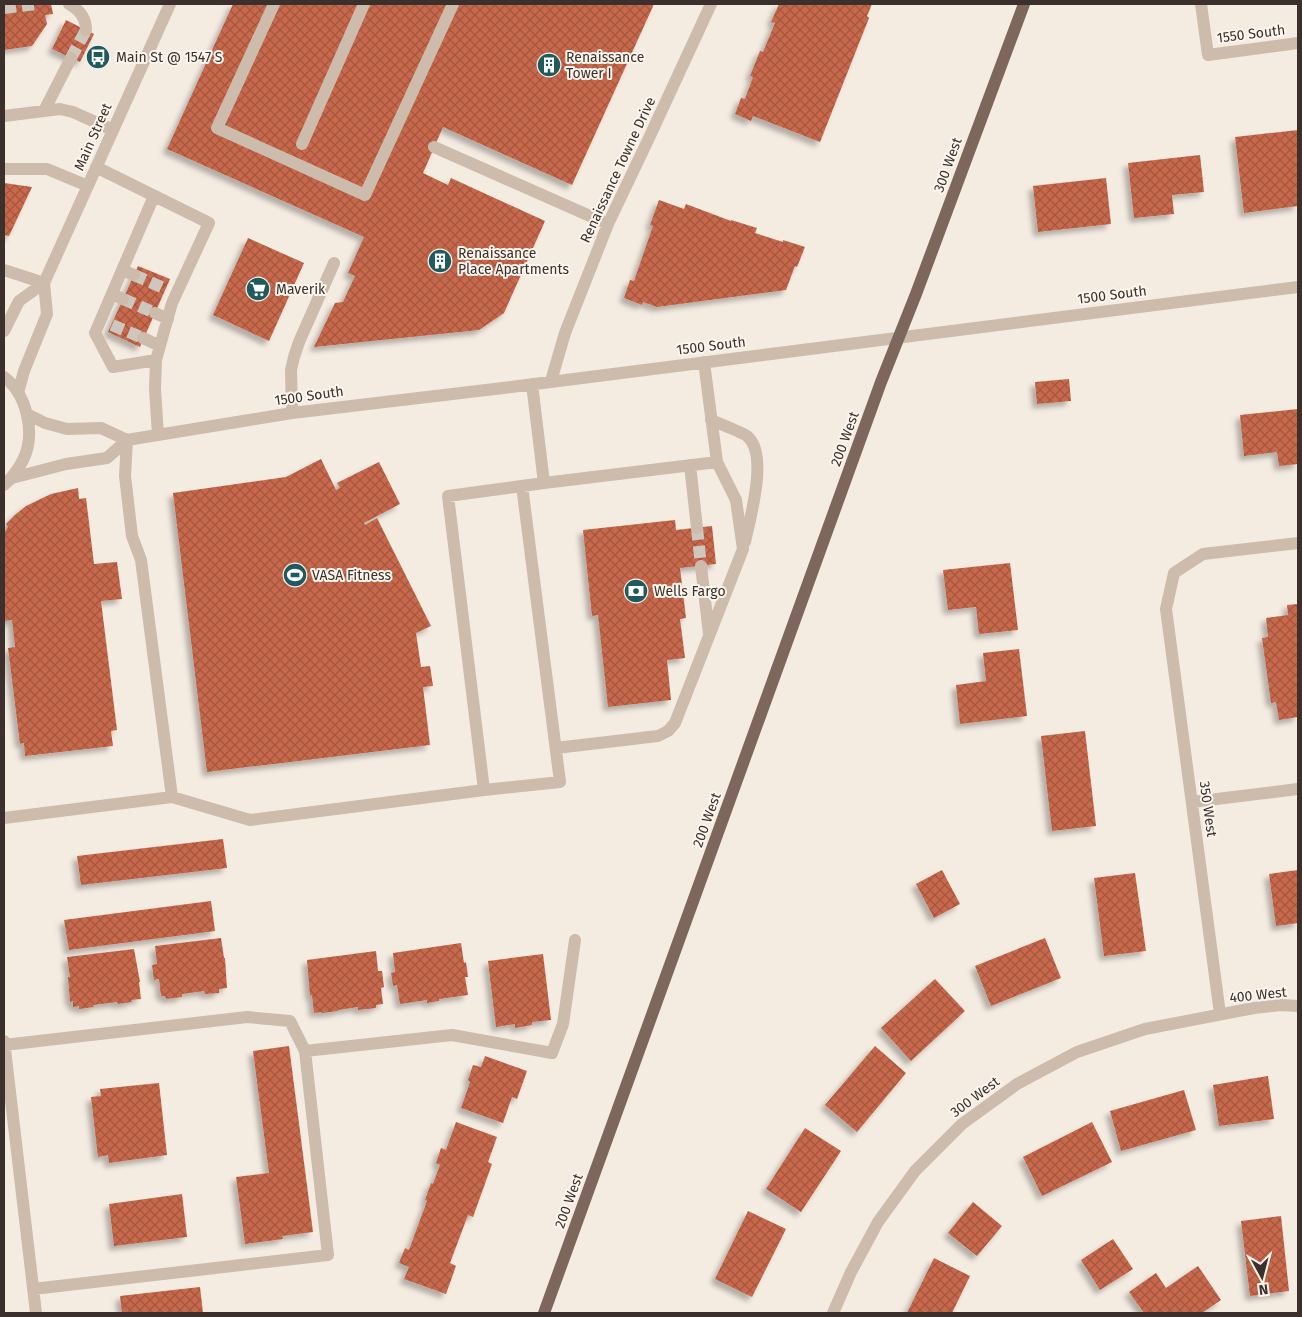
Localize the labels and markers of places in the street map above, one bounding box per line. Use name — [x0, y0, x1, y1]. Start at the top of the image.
bus stop icon: Main St @ 1547 S — [85, 44, 111, 70]
place label: Main St @ 1547 S — [116, 49, 223, 66]
place label: Renaissance Tower I — [566, 49, 644, 82]
building icon: Renaissance Tower I — [536, 52, 562, 78]
place label: Renaissance Place Apartments — [458, 245, 570, 278]
building icon: Renaissance Place Apartments — [427, 248, 453, 274]
supermarket icon: Maverik — [245, 276, 271, 302]
place label: Maverik — [276, 281, 326, 298]
sports icon: VASA Fitness — [282, 562, 308, 588]
place label: VASA Fitness — [312, 567, 392, 584]
bank icon: Wells Fargo — [623, 578, 649, 604]
place label: Wells Fargo — [654, 583, 726, 600]

